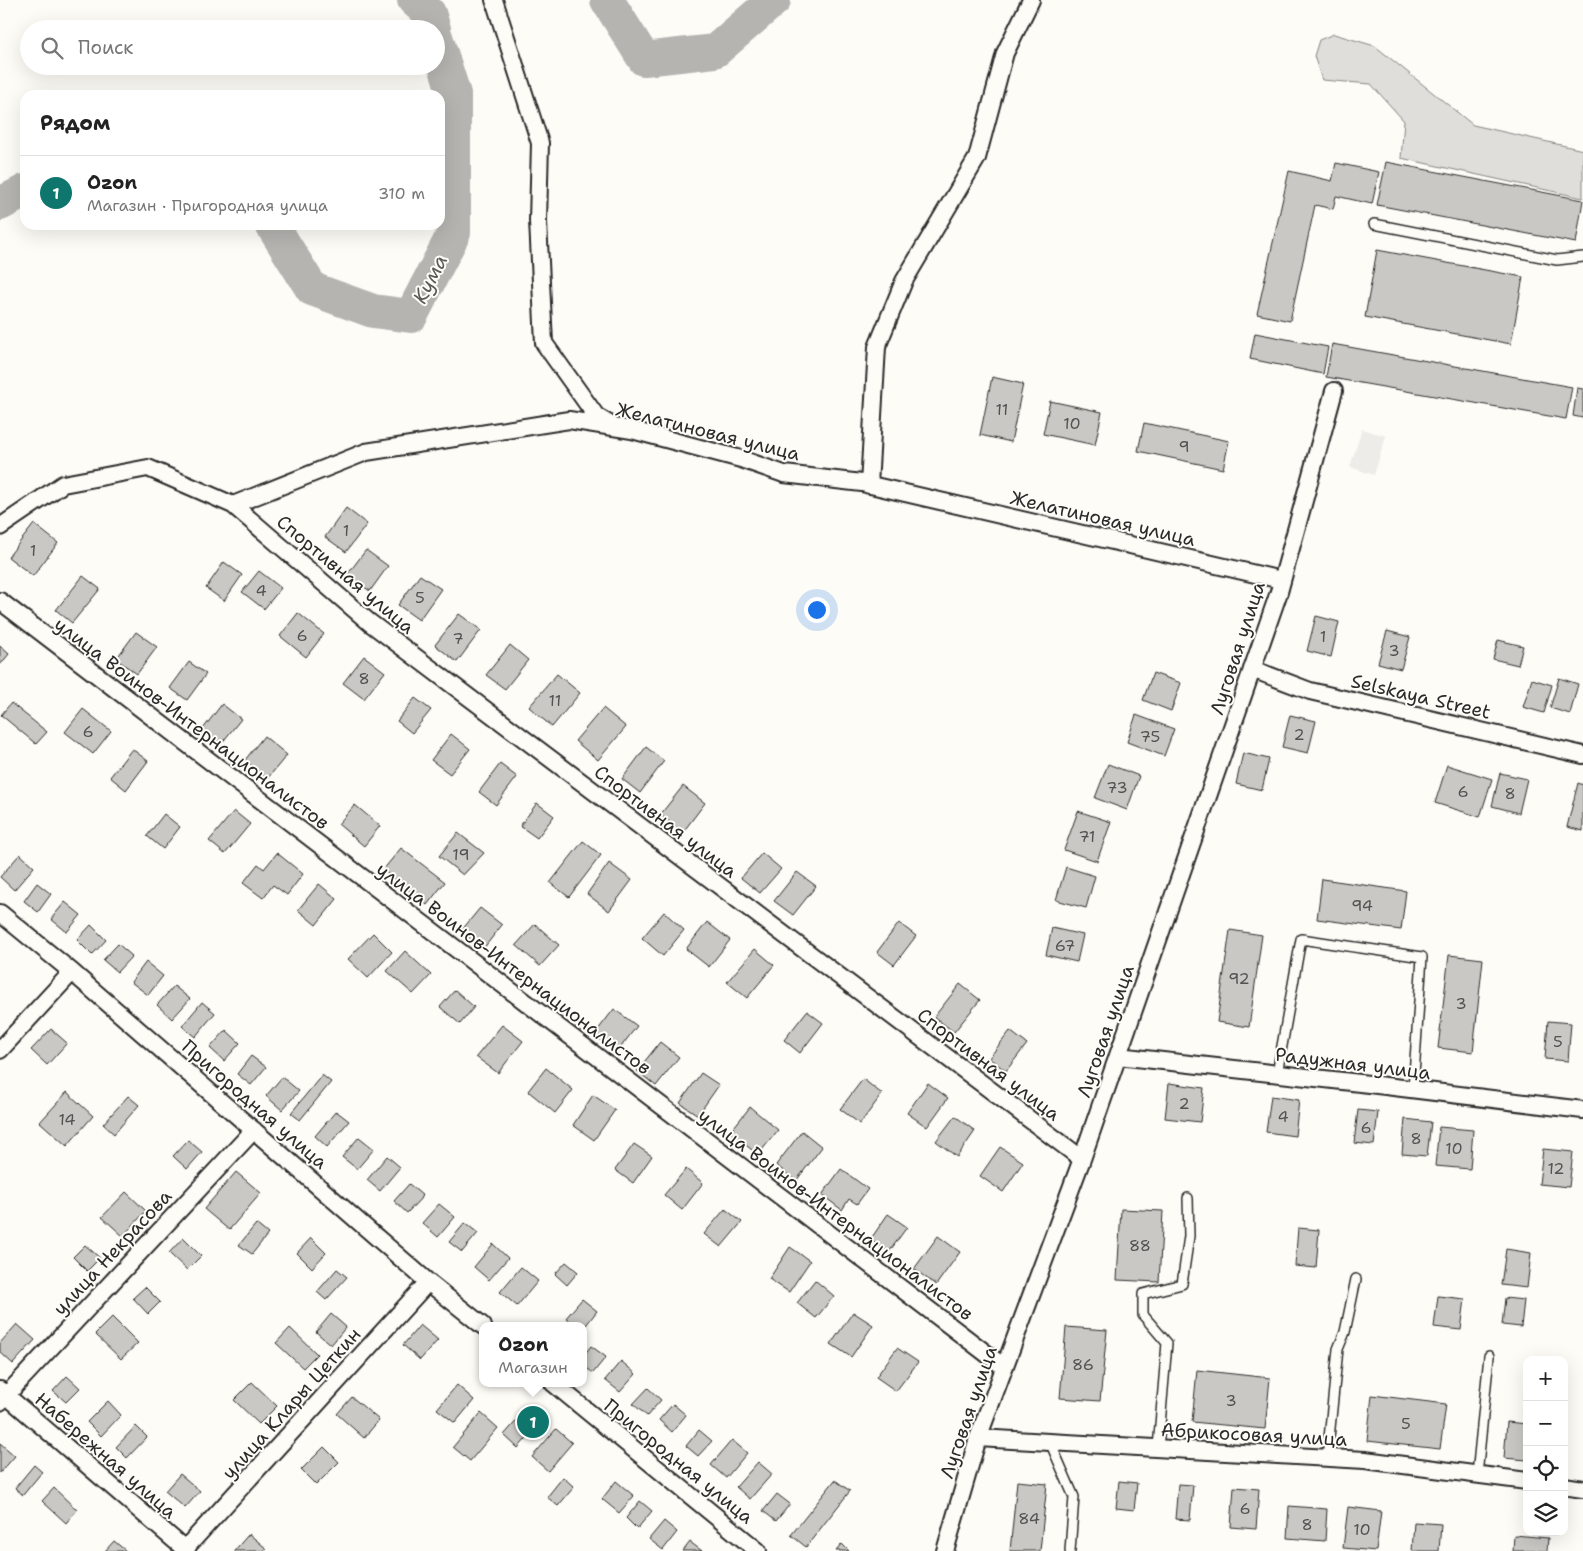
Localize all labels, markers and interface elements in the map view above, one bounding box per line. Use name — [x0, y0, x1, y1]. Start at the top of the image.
search box — [20, 20, 445, 75]
icon: search — [38, 34, 66, 62]
text: Поиск — [78, 35, 133, 60]
text: Рядом — [40, 109, 110, 137]
text: Ozon — [87, 170, 137, 195]
text: 1 — [52, 183, 60, 204]
text: 310 m — [378, 183, 425, 204]
text: Магазин · Пригородная улица — [87, 195, 328, 216]
water label: Кума — [407, 250, 453, 308]
street label: Желатиновая улица — [613, 396, 803, 467]
house number: 11 — [996, 399, 1008, 420]
house number: 10 — [1063, 413, 1081, 434]
house number: 9 — [1178, 436, 1190, 457]
street label: Желатиновая улица — [1008, 485, 1198, 552]
street label: Спортивная улица — [271, 509, 420, 640]
house number: 1 — [343, 520, 349, 541]
house number: 1 — [30, 540, 36, 561]
street label: Луговая улица — [1204, 578, 1271, 718]
house number: 4 — [255, 580, 267, 601]
house number: 5 — [415, 587, 425, 608]
your location — [804, 597, 830, 623]
street label: улица Воинов-Интернационалистов — [49, 612, 334, 835]
house number: 6 — [296, 625, 308, 646]
house number: 1 — [1320, 626, 1326, 647]
house number: 7 — [452, 628, 464, 649]
house number: 3 — [1388, 640, 1400, 661]
house number: 8 — [358, 668, 370, 689]
street label: Selskaya Street — [1349, 668, 1493, 725]
house number: 11 — [549, 690, 561, 711]
house number: 6 — [82, 721, 94, 742]
house number: 2 — [1293, 724, 1305, 745]
house number: 75 — [1140, 726, 1160, 747]
street label: Спортивная улица — [589, 759, 742, 883]
house number: 73 — [1106, 777, 1128, 798]
house number: 6 — [1457, 781, 1469, 802]
house number: 8 — [1504, 783, 1516, 804]
house number: 71 — [1078, 826, 1096, 847]
house number: 19 — [452, 844, 470, 865]
street label: улица Воинов-Интернационалистов — [371, 857, 656, 1080]
house number: 94 — [1351, 895, 1373, 916]
house number: 67 — [1055, 935, 1075, 956]
street label: Луговая улица — [1071, 961, 1140, 1101]
house number: 92 — [1228, 968, 1250, 989]
house number: 3 — [1455, 993, 1467, 1014]
street label: Спортивная улица — [912, 1002, 1065, 1126]
house number: 5 — [1553, 1031, 1563, 1052]
street label: Пригородная улица — [177, 1034, 333, 1175]
street label: Радужная улица — [1274, 1042, 1432, 1085]
house number: 2 — [1178, 1093, 1190, 1114]
street label: улица Воинов-Интернационалистов — [693, 1103, 978, 1326]
house number: 4 — [1277, 1106, 1289, 1127]
house number: 14 — [58, 1109, 76, 1130]
house number: 6 — [1360, 1117, 1372, 1138]
house number: 8 — [1410, 1128, 1422, 1149]
house number: 10 — [1445, 1138, 1463, 1159]
house number: 12 — [1547, 1158, 1565, 1179]
street label: улица Некрасова — [48, 1184, 177, 1321]
house number: 88 — [1129, 1235, 1151, 1256]
street label: улица Клары Цеткин — [216, 1322, 366, 1485]
popup — [479, 1322, 587, 1387]
text: Ozon — [498, 1332, 548, 1357]
street label: Луговая улица — [934, 1342, 1003, 1482]
house number: 86 — [1072, 1354, 1094, 1375]
map controls — [1523, 1356, 1568, 1536]
button: + — [1523, 1356, 1568, 1401]
text: Магазин — [498, 1357, 568, 1378]
street label: Набережная улица — [29, 1387, 182, 1524]
house number: 3 — [1225, 1390, 1237, 1411]
street label: Пригородная улица — [599, 1393, 759, 1530]
button: − — [1523, 1401, 1568, 1446]
pin: 1 — [517, 1403, 549, 1441]
house number: 5 — [1401, 1413, 1411, 1434]
street label: Абрикосовая улица — [1160, 1417, 1348, 1452]
button: locate — [1523, 1446, 1568, 1491]
button: layers — [1523, 1491, 1568, 1536]
house number: 6 — [1239, 1498, 1251, 1519]
house number: 84 — [1018, 1508, 1040, 1529]
house number: 8 — [1301, 1514, 1313, 1535]
house number: 10 — [1353, 1519, 1371, 1540]

